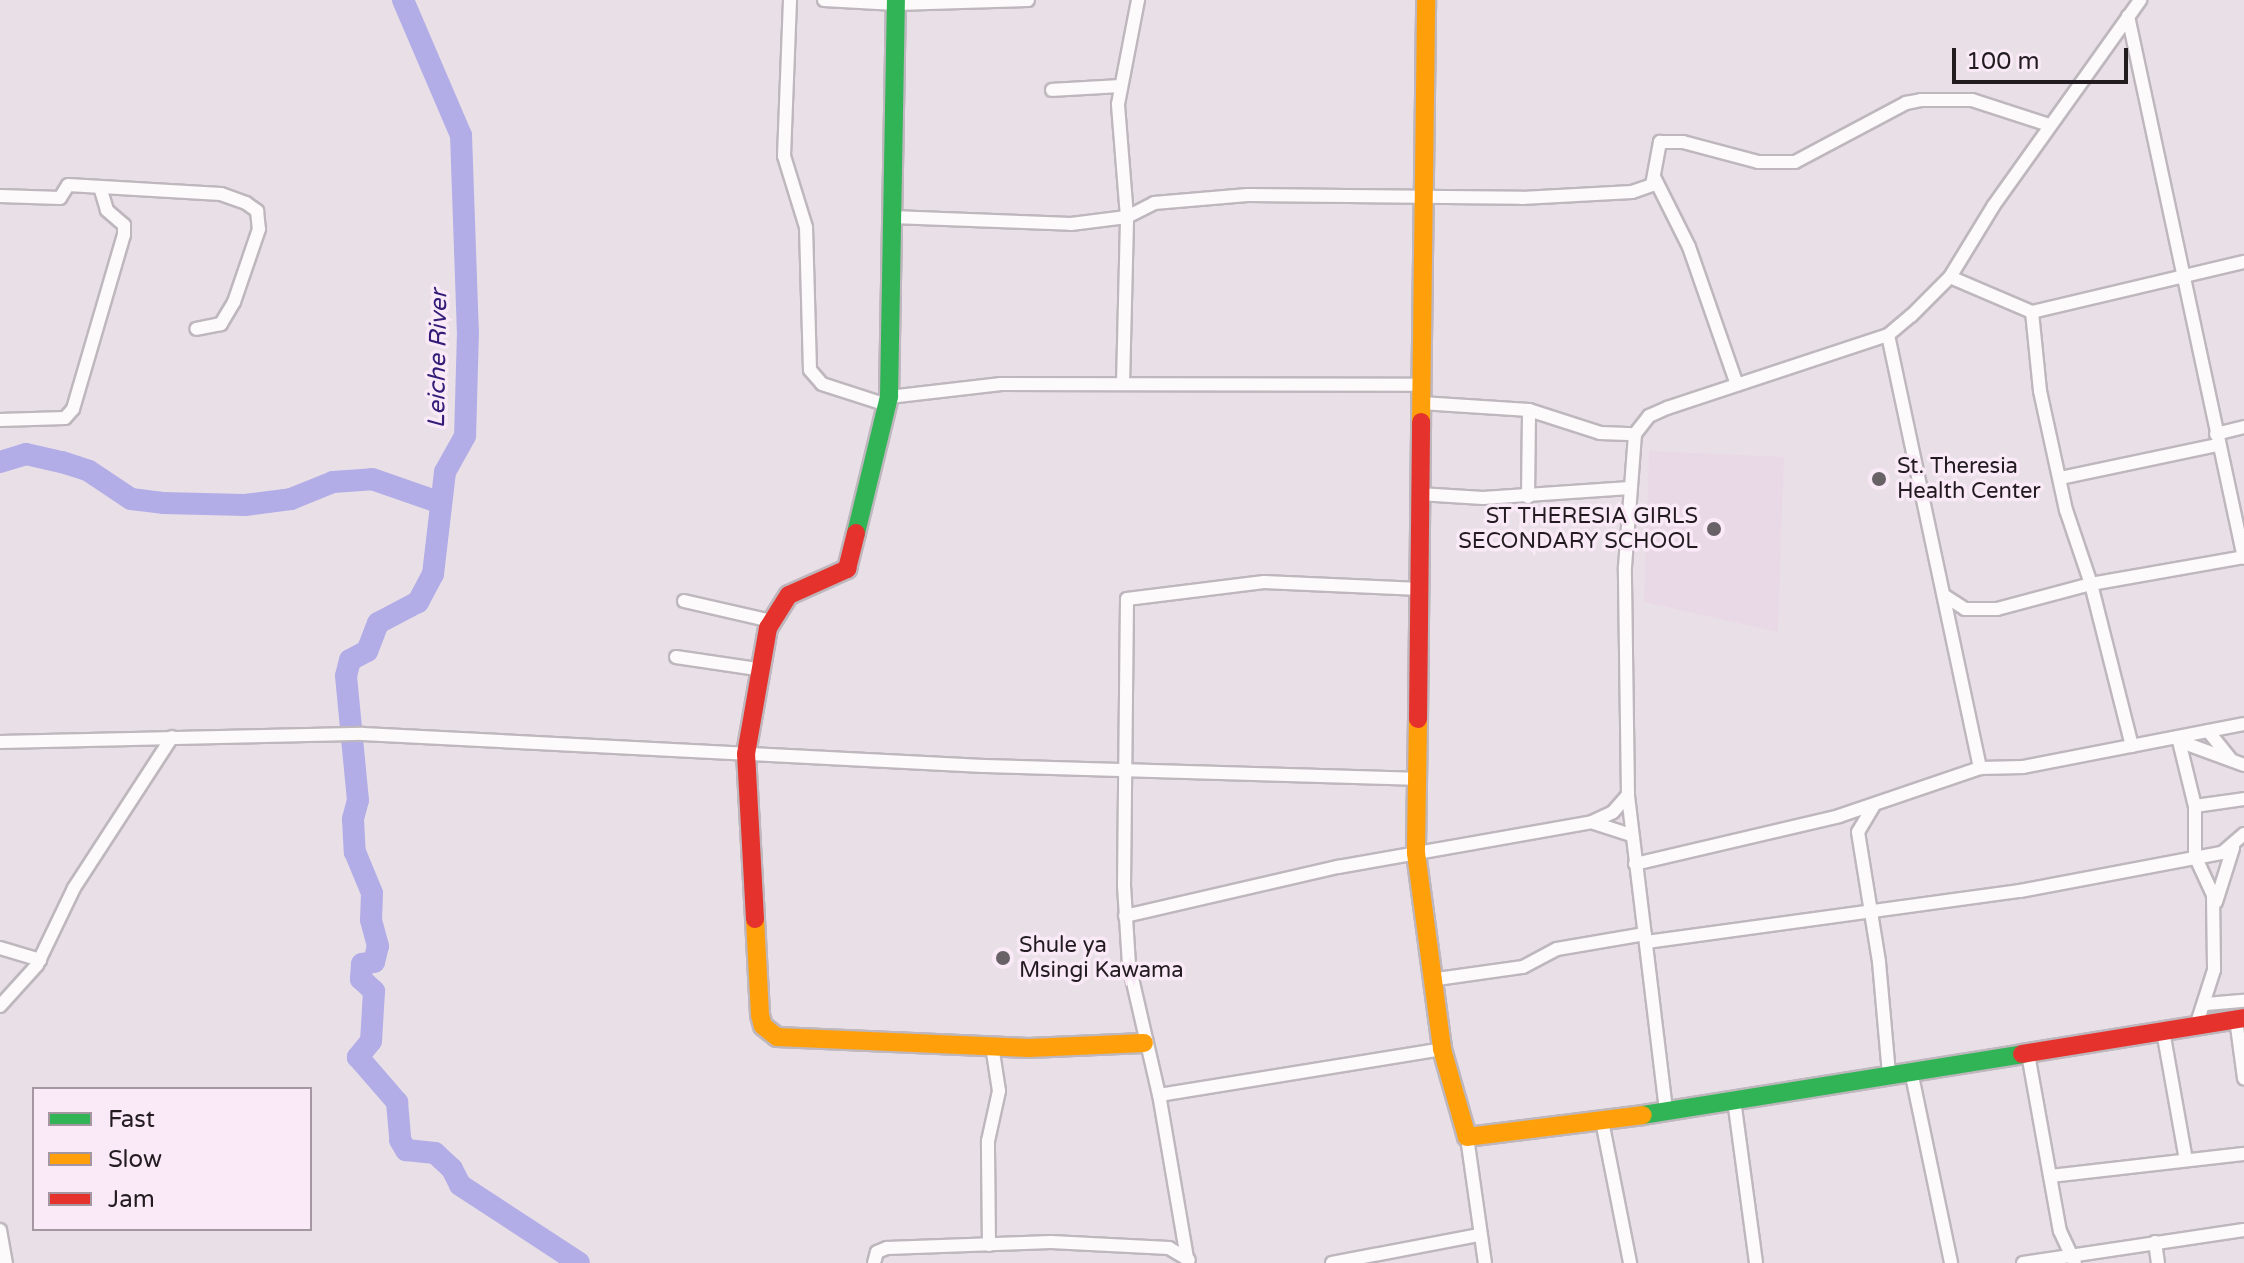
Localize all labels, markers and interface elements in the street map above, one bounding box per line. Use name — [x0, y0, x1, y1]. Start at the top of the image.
scale bar — [1956, 32, 2132, 82]
text: 100 m — [1966, 47, 2040, 76]
water label: Leiche River — [422, 289, 454, 429]
place label: St. Theresia Health Center — [1897, 453, 2041, 504]
marker: St. Theresia Health Center — [1868, 468, 1890, 490]
place label: ST THERESIA GIRLS SECONDARY SCHOOL — [1458, 503, 1698, 554]
marker: ST THERESIA GIRLS SECONDARY SCHOOL — [1705, 520, 1723, 538]
place label: Shule ya Msingi Kawama — [1019, 932, 1184, 984]
marker: Shule ya Msingi Kawama — [994, 949, 1012, 967]
legend — [32, 1087, 312, 1231]
text: Fast — [108, 1105, 155, 1134]
text: Slow — [108, 1145, 162, 1174]
text: Jam — [108, 1185, 155, 1214]

